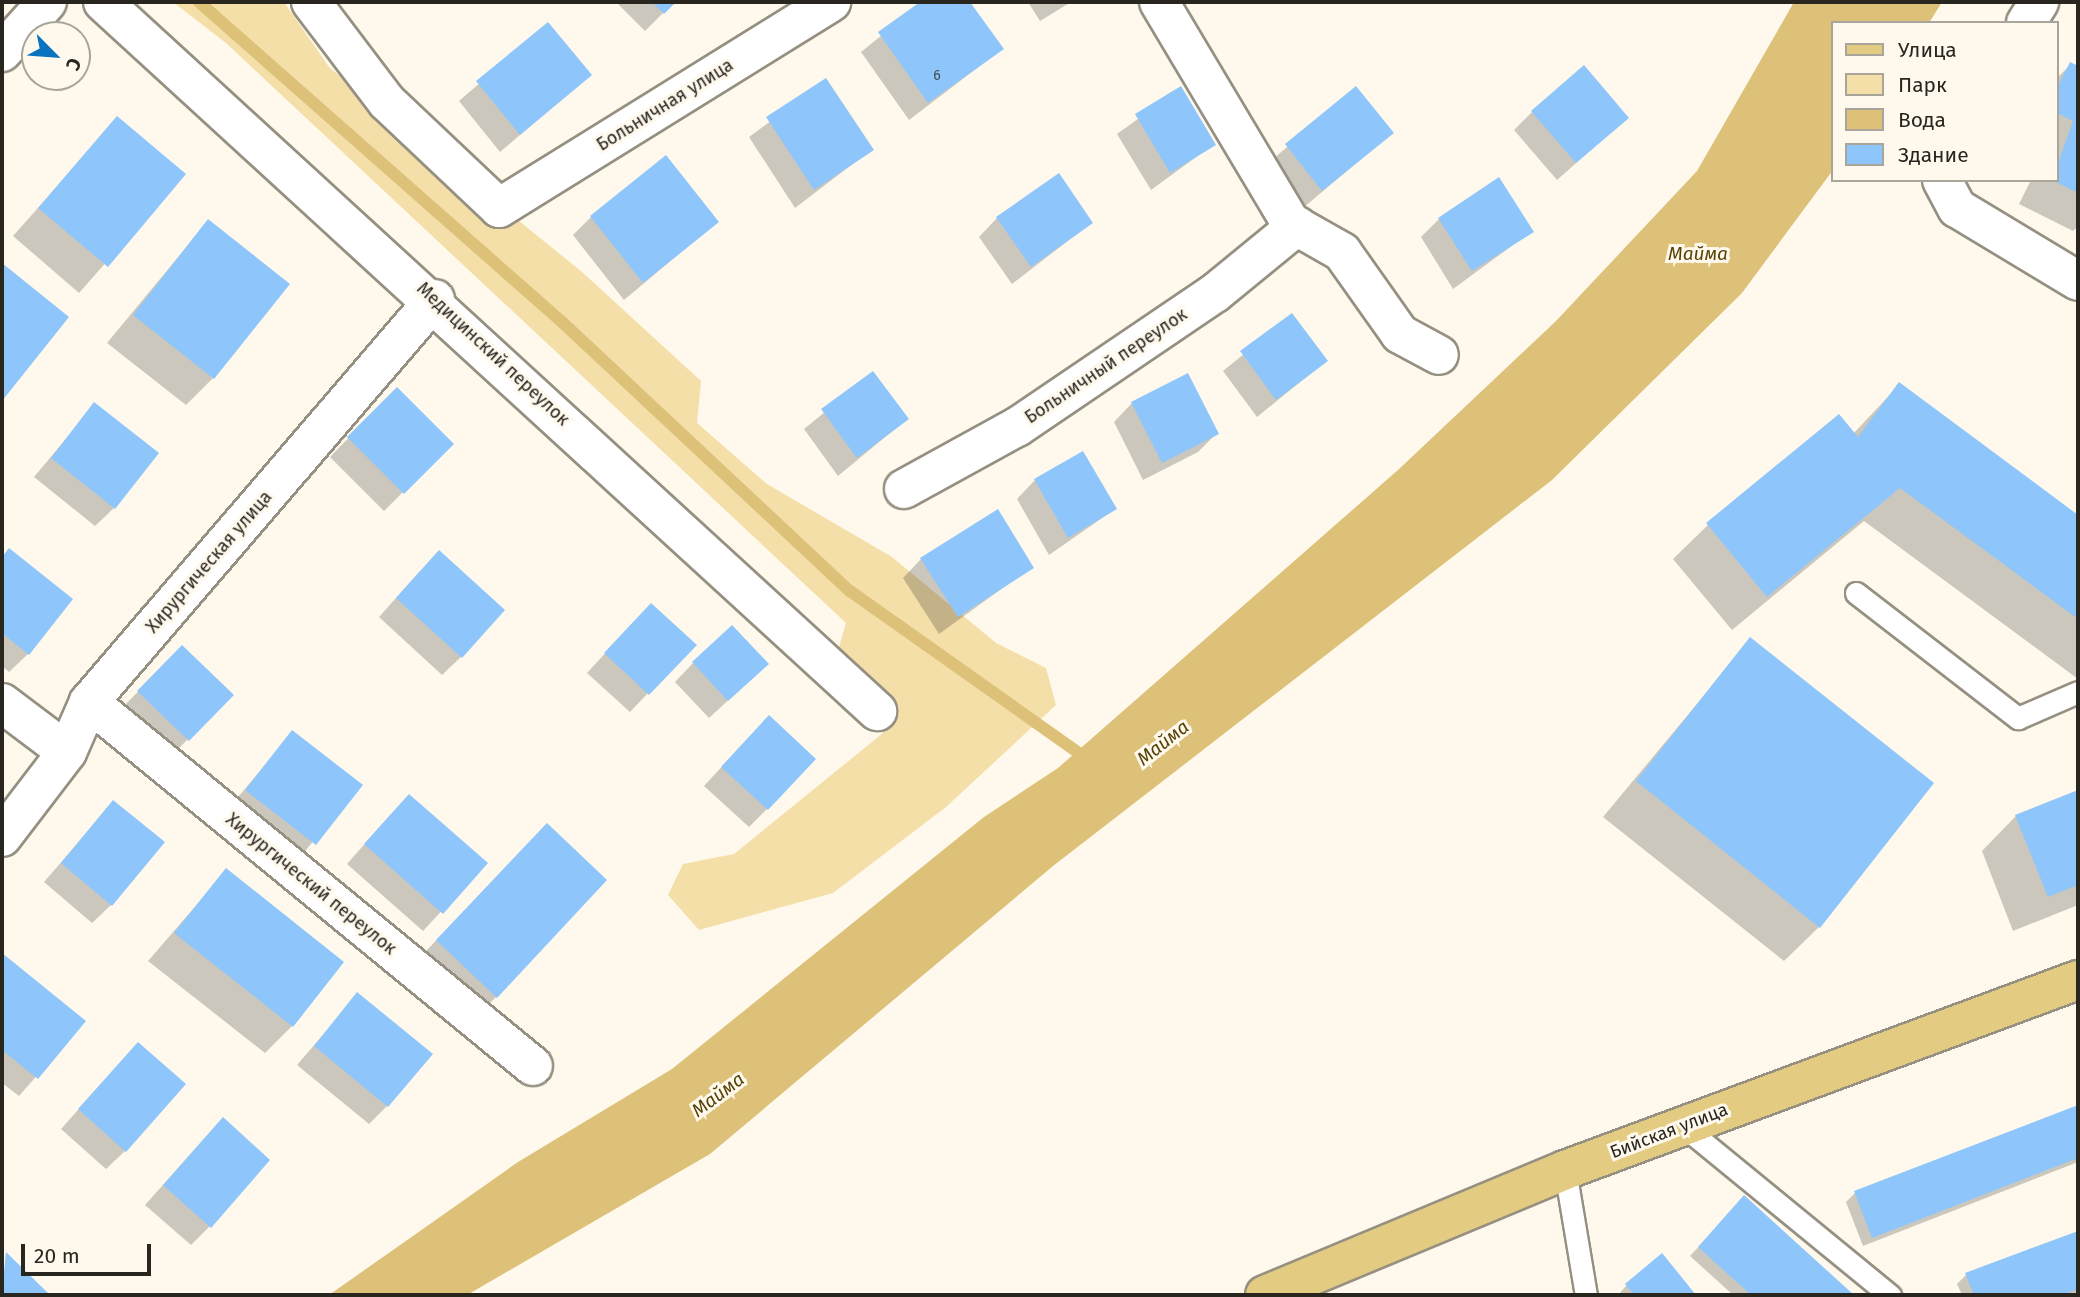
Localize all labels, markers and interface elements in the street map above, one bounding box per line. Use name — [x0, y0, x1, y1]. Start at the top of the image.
north arrow — [21, 21, 91, 91]
legend — [1832, 21, 2059, 182]
text: Улица — [1898, 37, 1957, 63]
text: С — [61, 54, 86, 74]
street label: Больничная улица — [593, 54, 737, 156]
house number: 6 — [933, 68, 941, 84]
text: Парк — [1898, 72, 1947, 98]
text: Вода — [1898, 107, 1946, 133]
text: Здание — [1898, 142, 1969, 168]
water label: Майма — [1668, 243, 1728, 265]
street label: Медицинский переулок — [412, 278, 574, 430]
street label: Больничный переулок — [1021, 304, 1191, 428]
street label: Хирургическая улица — [141, 487, 277, 637]
water label: Майма — [1132, 716, 1194, 770]
street label: Хирургический переулок — [221, 809, 401, 959]
water label: Майма — [687, 1068, 749, 1122]
street label: Бийская улица — [1607, 1099, 1731, 1163]
scale bar — [24, 1230, 154, 1274]
text: 20 m — [34, 1243, 80, 1269]

